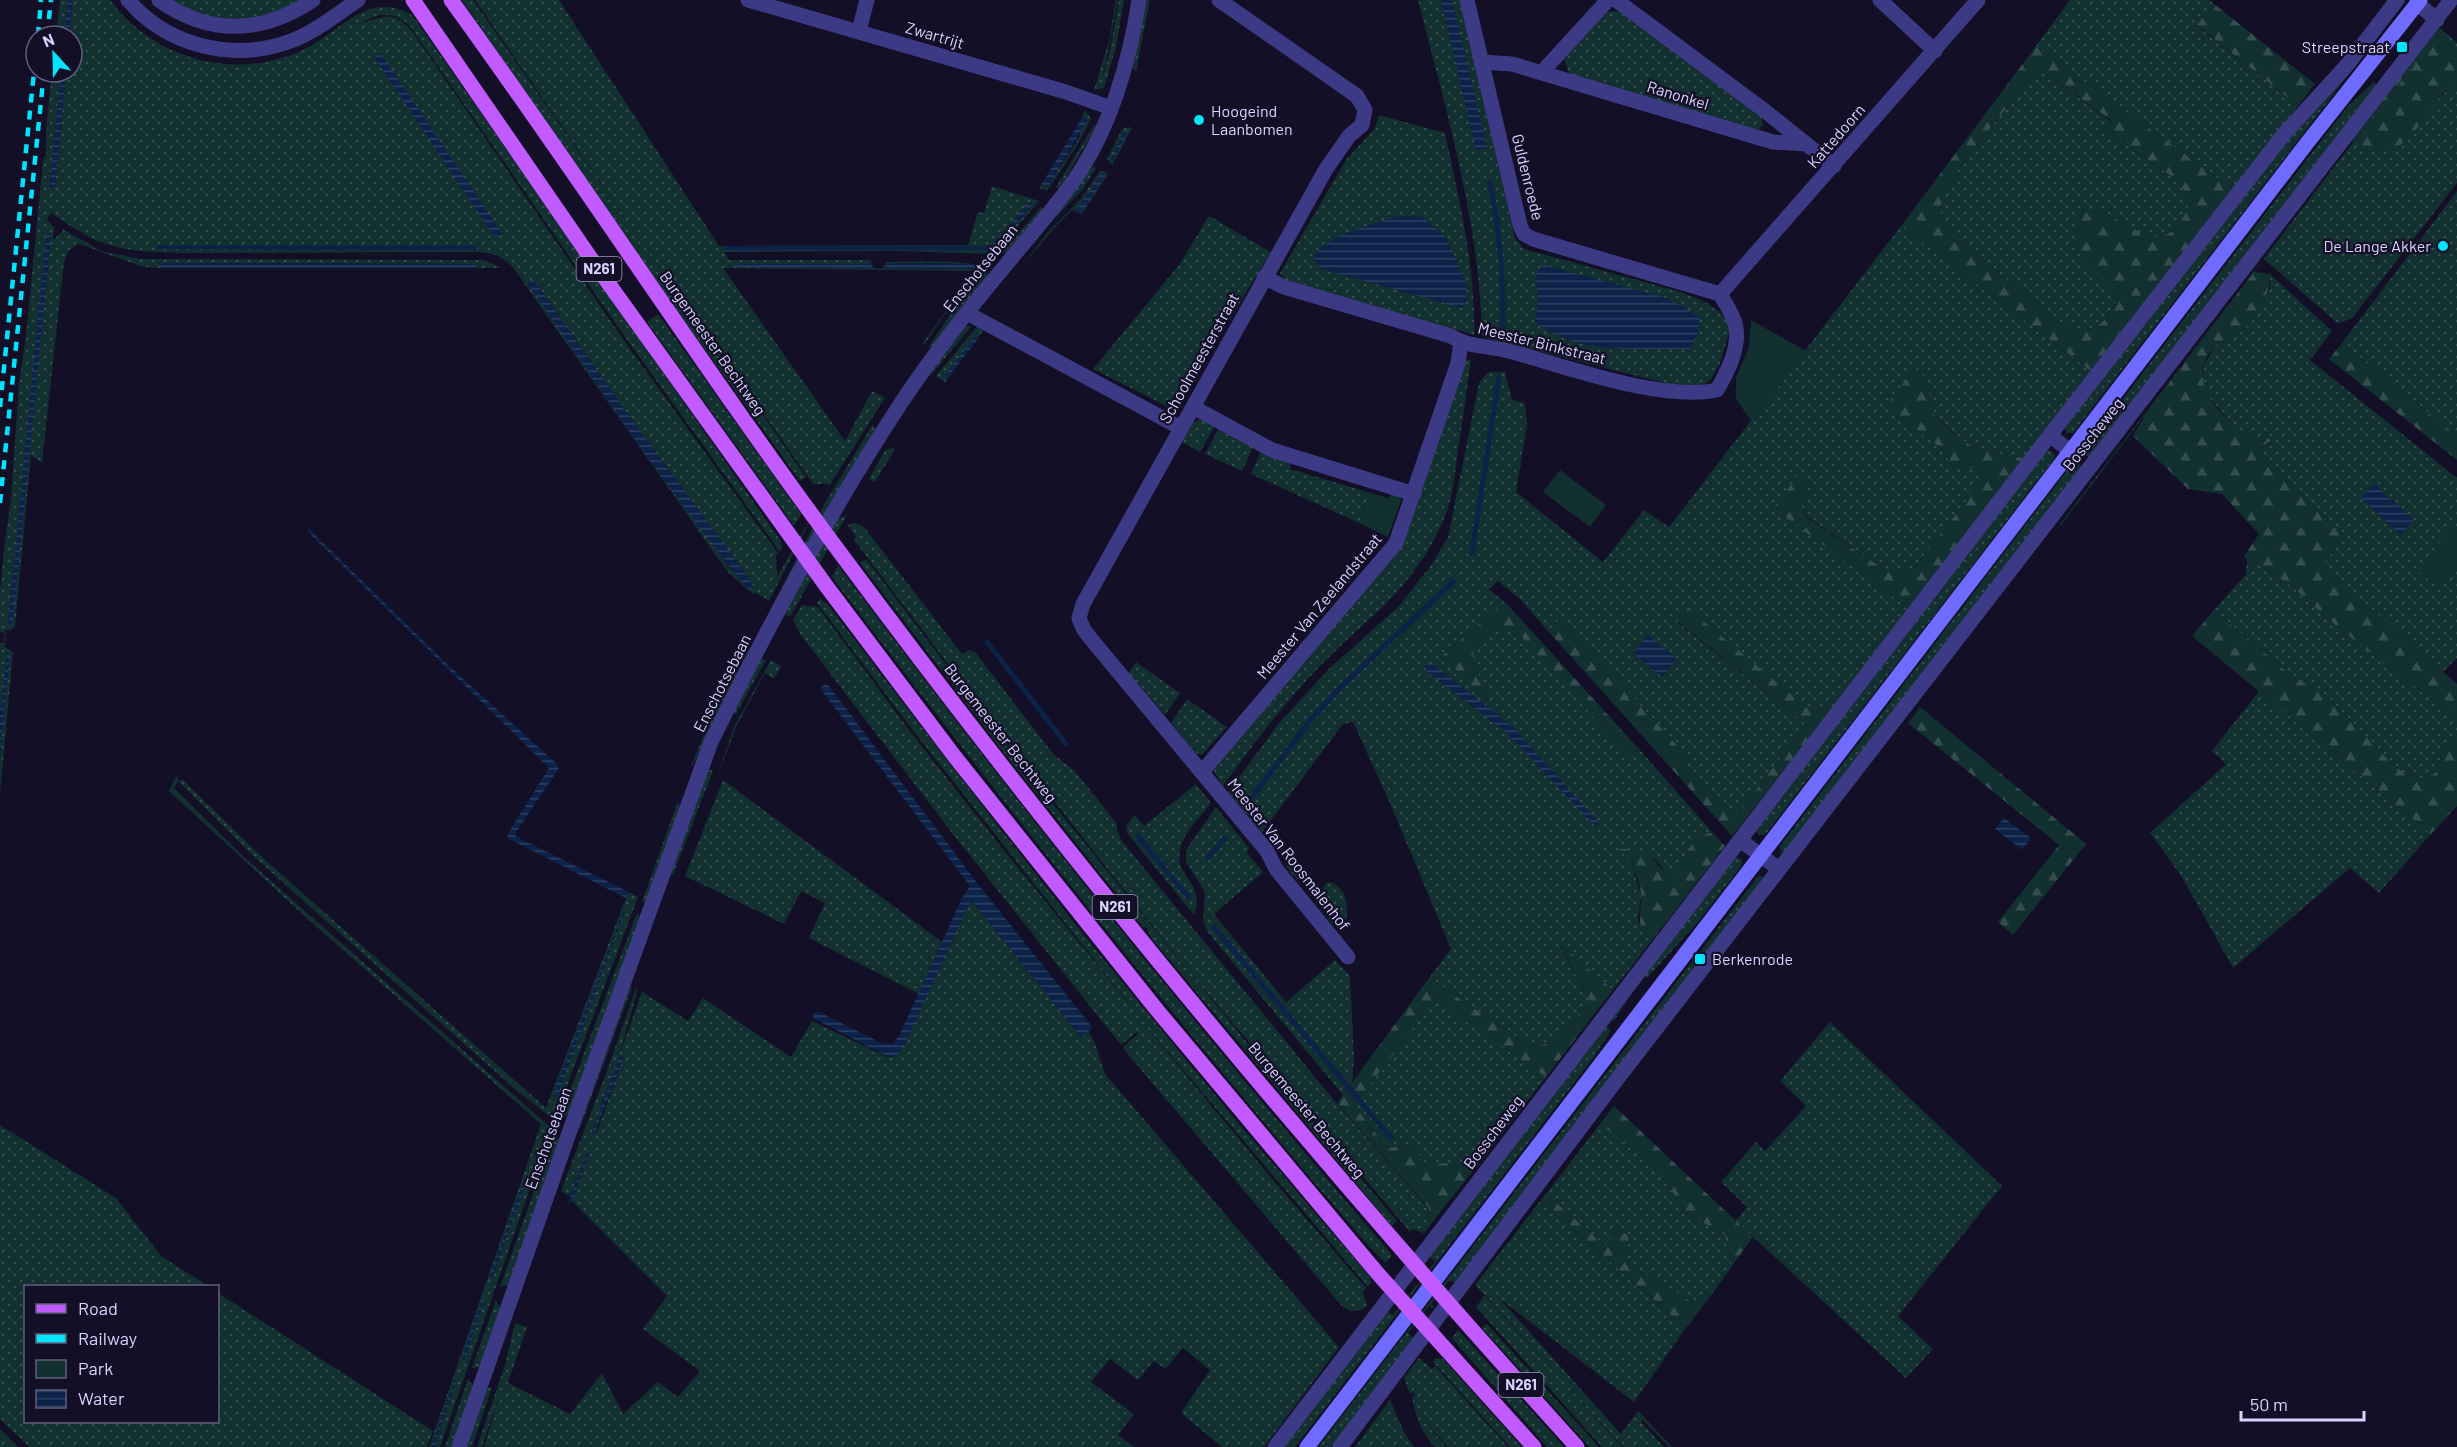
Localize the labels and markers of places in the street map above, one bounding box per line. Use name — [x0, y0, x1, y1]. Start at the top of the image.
place label: Streepstraat — [2302, 37, 2390, 56]
marker: Streepstraat — [2395, 40, 2409, 54]
place label: Hoogeind Laanbomen — [1211, 101, 1293, 138]
marker: Hoogeind Laanbomen — [1192, 113, 1206, 127]
place label: De Lange Akker — [2323, 236, 2431, 255]
marker: De Lange Akker — [2436, 239, 2450, 253]
place label: Berkenrode — [1712, 949, 1793, 968]
marker: Berkenrode — [1693, 952, 1707, 966]

